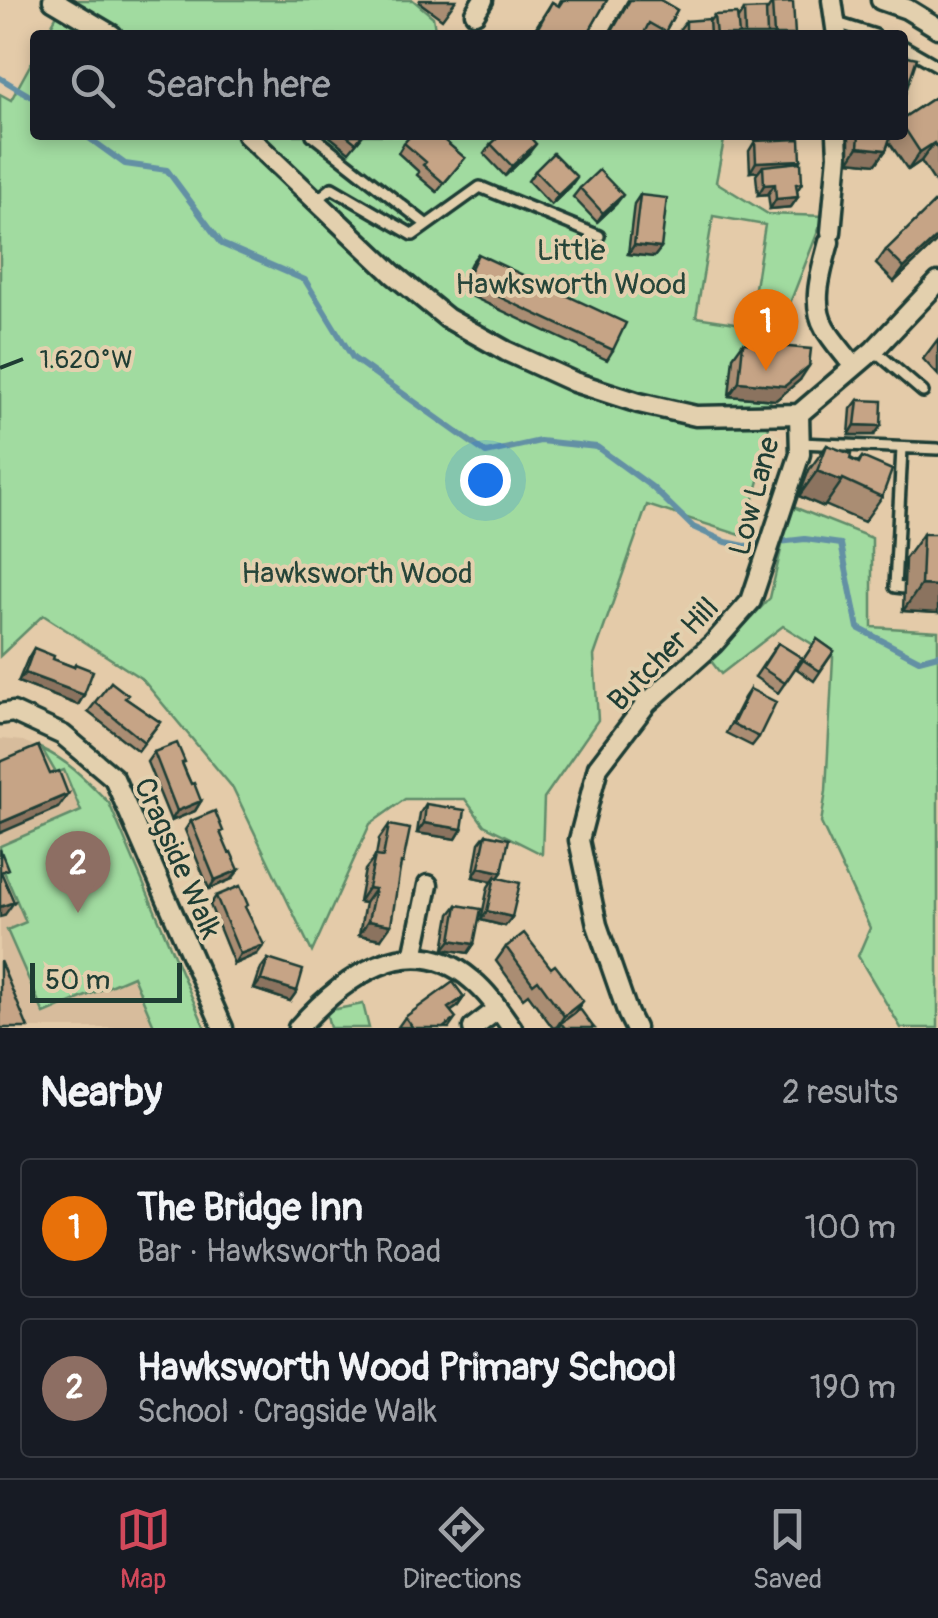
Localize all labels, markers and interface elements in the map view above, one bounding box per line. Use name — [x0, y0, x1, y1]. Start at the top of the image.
search box — [30, 30, 908, 140]
icon: search — [65, 58, 120, 113]
text: Search here — [145, 61, 331, 109]
park label: Little Hawksworth Wood — [455, 232, 687, 303]
pin: 1 — [734, 288, 798, 371]
text: 1.620°W — [39, 345, 133, 376]
street label: Low Lane — [721, 433, 788, 559]
your location — [460, 455, 511, 506]
park label: Hawksworth Wood — [241, 555, 473, 592]
street label: Butcher Hill — [600, 590, 727, 719]
street label: Cragside Walk — [126, 772, 230, 945]
pin: 2 — [46, 830, 110, 913]
scale bar — [30, 958, 182, 1003]
text: 50 m — [45, 963, 110, 998]
text: Nearby — [40, 1067, 162, 1119]
text: 2 results — [782, 1073, 898, 1113]
text: The Bridge Inn — [137, 1184, 363, 1232]
text: 1 — [68, 1208, 81, 1248]
text: 100 m — [804, 1208, 896, 1248]
text: Bar · Hawksworth Road — [137, 1232, 441, 1272]
text: Hawksworth Wood Primary School — [137, 1344, 677, 1392]
text: 2 — [66, 1368, 83, 1408]
text: 190 m — [810, 1368, 896, 1408]
text: School · Cragside Walk — [137, 1392, 437, 1432]
tab: Map — [116, 1502, 171, 1597]
tab: Directions — [402, 1502, 521, 1597]
tab: Saved — [753, 1502, 822, 1597]

